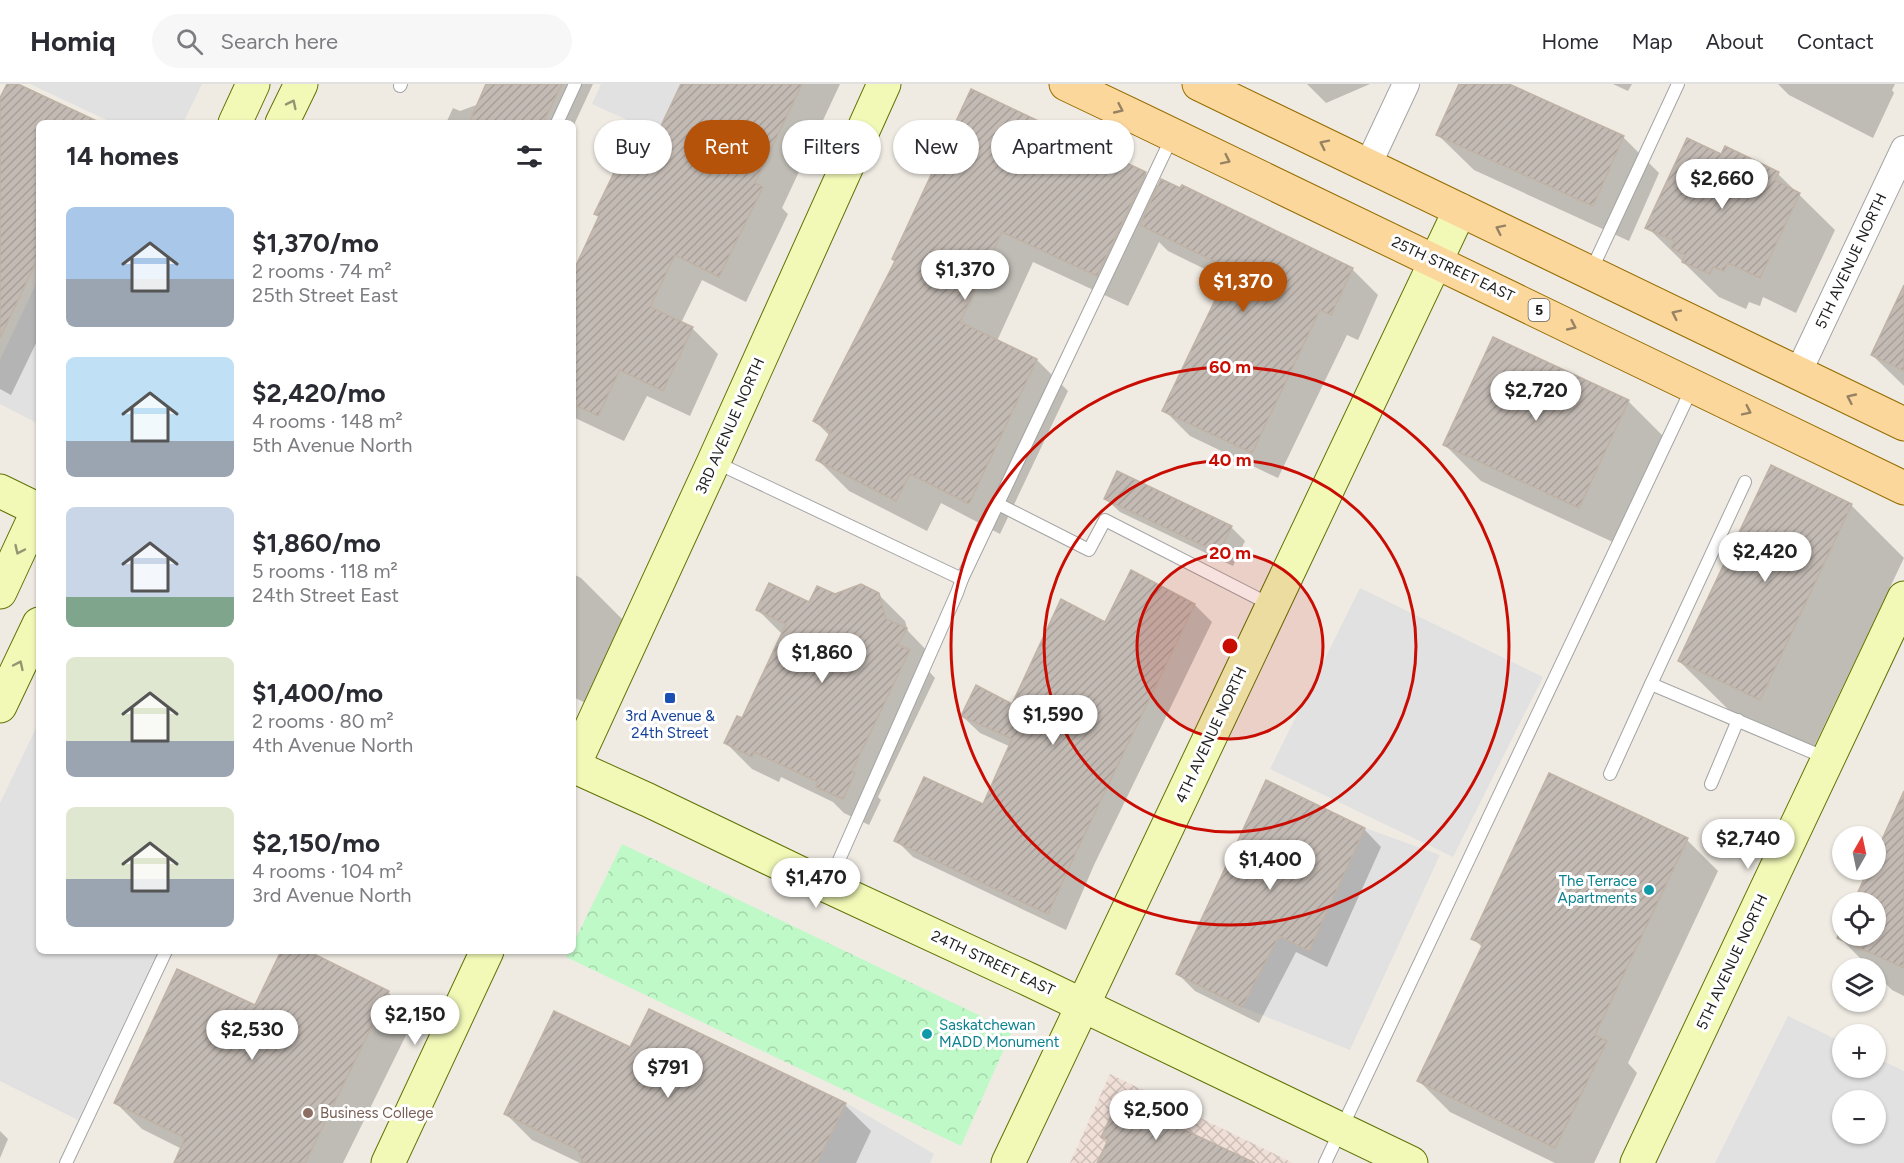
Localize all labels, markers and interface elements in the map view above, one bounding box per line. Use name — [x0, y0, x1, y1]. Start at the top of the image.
search box — [152, 14, 572, 68]
text: Homiq — [30, 24, 116, 58]
icon: search — [173, 25, 206, 58]
text: Search here — [221, 28, 338, 55]
text: Home — [1542, 29, 1599, 54]
text: Map — [1632, 29, 1673, 54]
text: About — [1706, 29, 1764, 54]
text: Contact — [1797, 29, 1874, 54]
one-way arrow — [284, 99, 296, 110]
one-way arrow — [1112, 102, 1123, 114]
chip: Buy — [594, 120, 672, 174]
chip: Rent — [684, 120, 770, 174]
chip: Filters — [782, 120, 881, 174]
chip: New — [893, 120, 979, 174]
chip: Apartment — [991, 120, 1134, 174]
text: 14 homes — [66, 140, 179, 172]
icon: filters — [513, 140, 546, 173]
one-way arrow — [1320, 140, 1331, 152]
one-way arrow — [1219, 153, 1230, 165]
pin: $2,660 — [1673, 159, 1771, 210]
text: $2,660 — [1690, 166, 1754, 190]
street label: 5TH AVENUE NORTH — [1812, 190, 1890, 332]
one-way arrow — [1495, 225, 1506, 237]
text: $1,370/mo — [252, 227, 379, 259]
icon: home — [114, 231, 186, 303]
street label: 25TH STREET EAST — [1389, 233, 1518, 306]
pin: $1,370 — [916, 250, 1014, 301]
text: $1,370 — [935, 257, 995, 281]
text: 2 rooms · 74 m² — [252, 259, 392, 283]
pin: $1,370 — [1194, 262, 1292, 313]
text: $1,370 — [1213, 269, 1273, 293]
text: 25th Street East — [252, 283, 398, 307]
road number: 5 — [1528, 299, 1550, 321]
one-way arrow — [1671, 309, 1682, 321]
one-way arrow — [1566, 318, 1577, 330]
street label: 3RD AVENUE NORTH — [692, 355, 768, 497]
text: 60 m — [1209, 356, 1251, 378]
pin: $2,720 — [1487, 371, 1585, 422]
text: $2,420/mo — [252, 377, 386, 409]
text: $2,720 — [1504, 378, 1568, 402]
icon: home — [114, 381, 186, 453]
one-way arrow — [1847, 394, 1858, 406]
one-way arrow — [1741, 404, 1752, 416]
text: 4 rooms · 148 m² — [252, 409, 403, 433]
text: 5th Avenue North — [252, 433, 412, 457]
text: 40 m — [1208, 449, 1252, 471]
text: $1,860/mo — [252, 527, 381, 559]
icon: home — [114, 531, 186, 603]
pin: $2,420 — [1716, 532, 1814, 583]
text: $2,420 — [1733, 539, 1798, 563]
text: 20 m — [1209, 542, 1251, 564]
one-way arrow — [15, 544, 27, 555]
text: 5 rooms · 118 m² — [252, 559, 398, 583]
text: 24th Street East — [252, 583, 399, 607]
pin: $1,860 — [773, 633, 871, 684]
centre of rings — [1220, 636, 1240, 656]
text: $1,860 — [791, 640, 853, 664]
one-way arrow — [12, 660, 24, 671]
street label: 4TH AVENUE NORTH — [1172, 664, 1250, 806]
text: $1,400/mo — [252, 677, 383, 709]
icon: home — [114, 681, 186, 753]
marker: 3rd Avenue & 24th Street — [663, 691, 677, 705]
pin: $1,590 — [1004, 695, 1102, 746]
text: $1,590 — [1023, 702, 1083, 726]
place label: 3rd Avenue & 24th Street — [625, 707, 715, 742]
text: 2 rooms · 80 m² — [252, 709, 394, 733]
text: 4th Avenue North — [252, 733, 413, 757]
pin: $2,740 — [1699, 819, 1797, 870]
text: $2,740 — [1716, 826, 1780, 850]
north arrow — [1832, 826, 1886, 880]
map controls — [1832, 826, 1886, 1144]
text: $2,150/mo — [252, 827, 380, 859]
icon: home — [114, 831, 186, 903]
pin: $1,400 — [1221, 840, 1319, 891]
text: $1,400 — [1238, 847, 1302, 871]
pin: $1,470 — [767, 858, 865, 909]
text: 4 rooms · 104 m² — [252, 859, 403, 883]
text: $1,470 — [785, 865, 847, 889]
place label: The Terrace Apartments — [1558, 872, 1637, 907]
text: 3rd Avenue North — [252, 883, 411, 907]
marker: The Terrace Apartments — [1642, 883, 1656, 897]
street label: 5TH AVENUE NORTH — [1693, 891, 1771, 1033]
button: locate — [1832, 892, 1886, 946]
street label: 24TH STREET EAST — [928, 927, 1058, 1000]
button: layers — [1832, 958, 1886, 1012]
pin: $2,150 — [366, 995, 464, 1046]
text: $2,150 — [385, 1002, 445, 1026]
pin: $2,530 — [203, 1010, 301, 1061]
place label: Saskatchewan MADD Monument — [939, 1016, 1060, 1051]
text: $2,530 — [220, 1017, 284, 1041]
button: + — [1832, 1024, 1886, 1078]
marker: Saskatchewan MADD Monument — [920, 1027, 934, 1041]
pin: $791 — [632, 1048, 704, 1099]
text: $791 — [647, 1055, 689, 1079]
pin: $2,500 — [1107, 1090, 1205, 1141]
button: − — [1832, 1090, 1886, 1144]
text: $2,500 — [1123, 1097, 1189, 1121]
place label: Business College — [320, 1104, 434, 1122]
marker: Business College — [301, 1106, 315, 1120]

